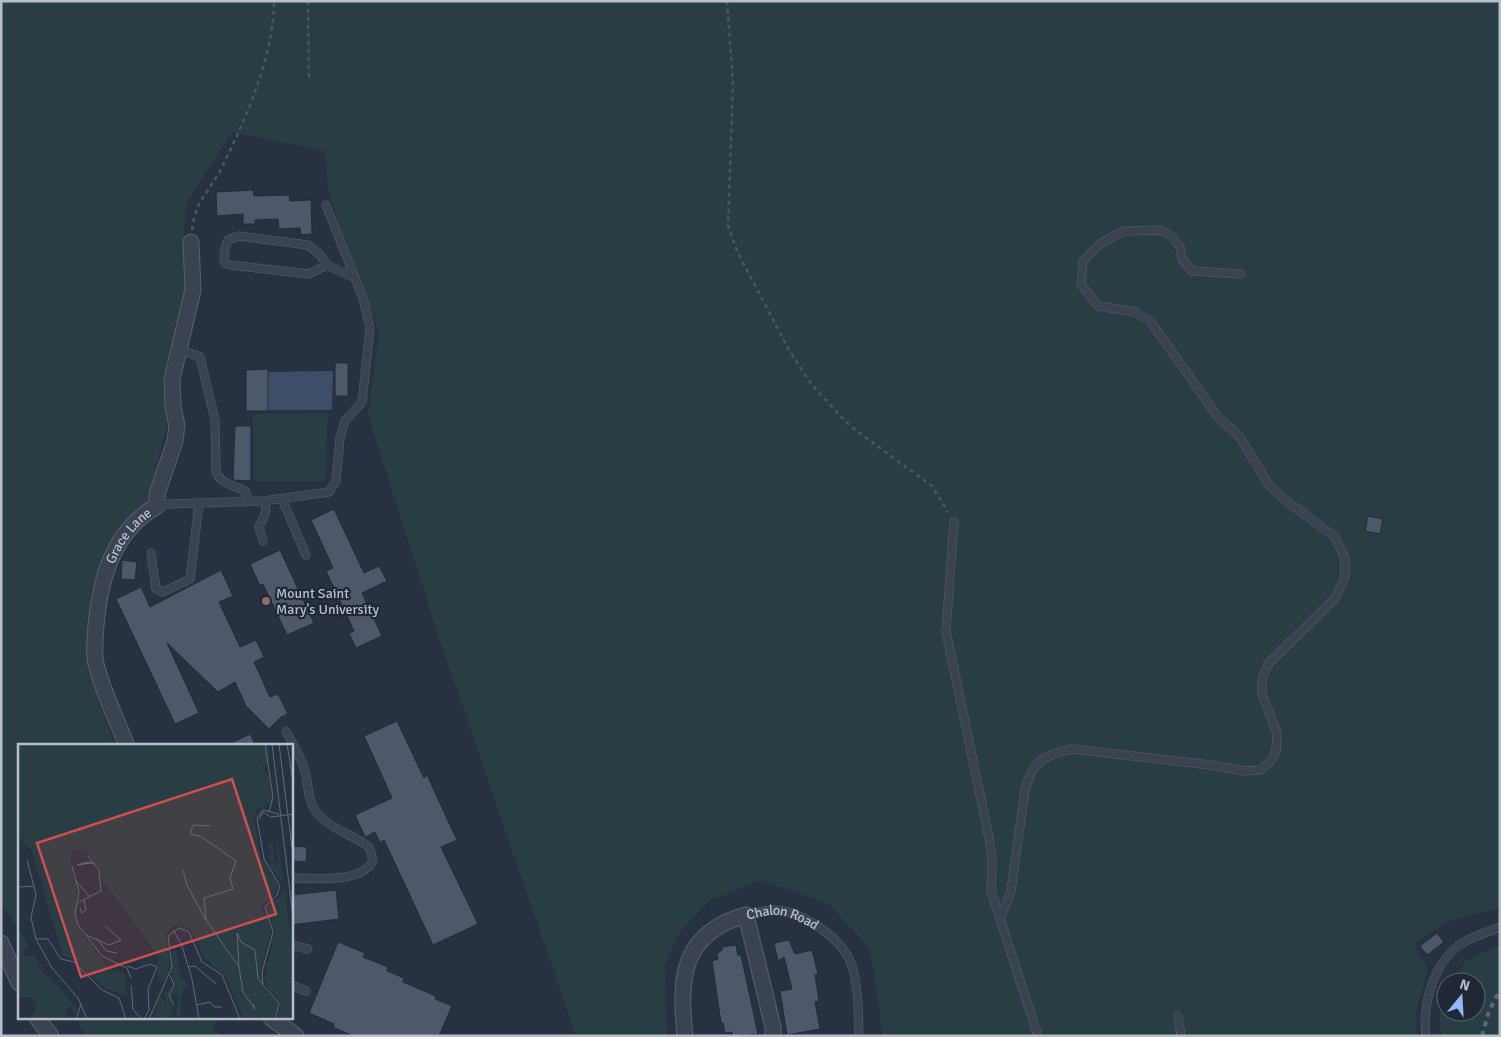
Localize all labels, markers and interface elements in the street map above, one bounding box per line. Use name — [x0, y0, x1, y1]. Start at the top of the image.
street label: Grace Lane — [102, 504, 154, 566]
place label: Mount Saint Mary's University — [276, 585, 379, 618]
marker: Mount Saint Mary's University — [260, 595, 272, 607]
inset map — [18, 744, 292, 1020]
street label: Chalon Road — [744, 901, 822, 933]
north arrow — [1436, 972, 1486, 1022]
text: N — [1458, 976, 1472, 995]

